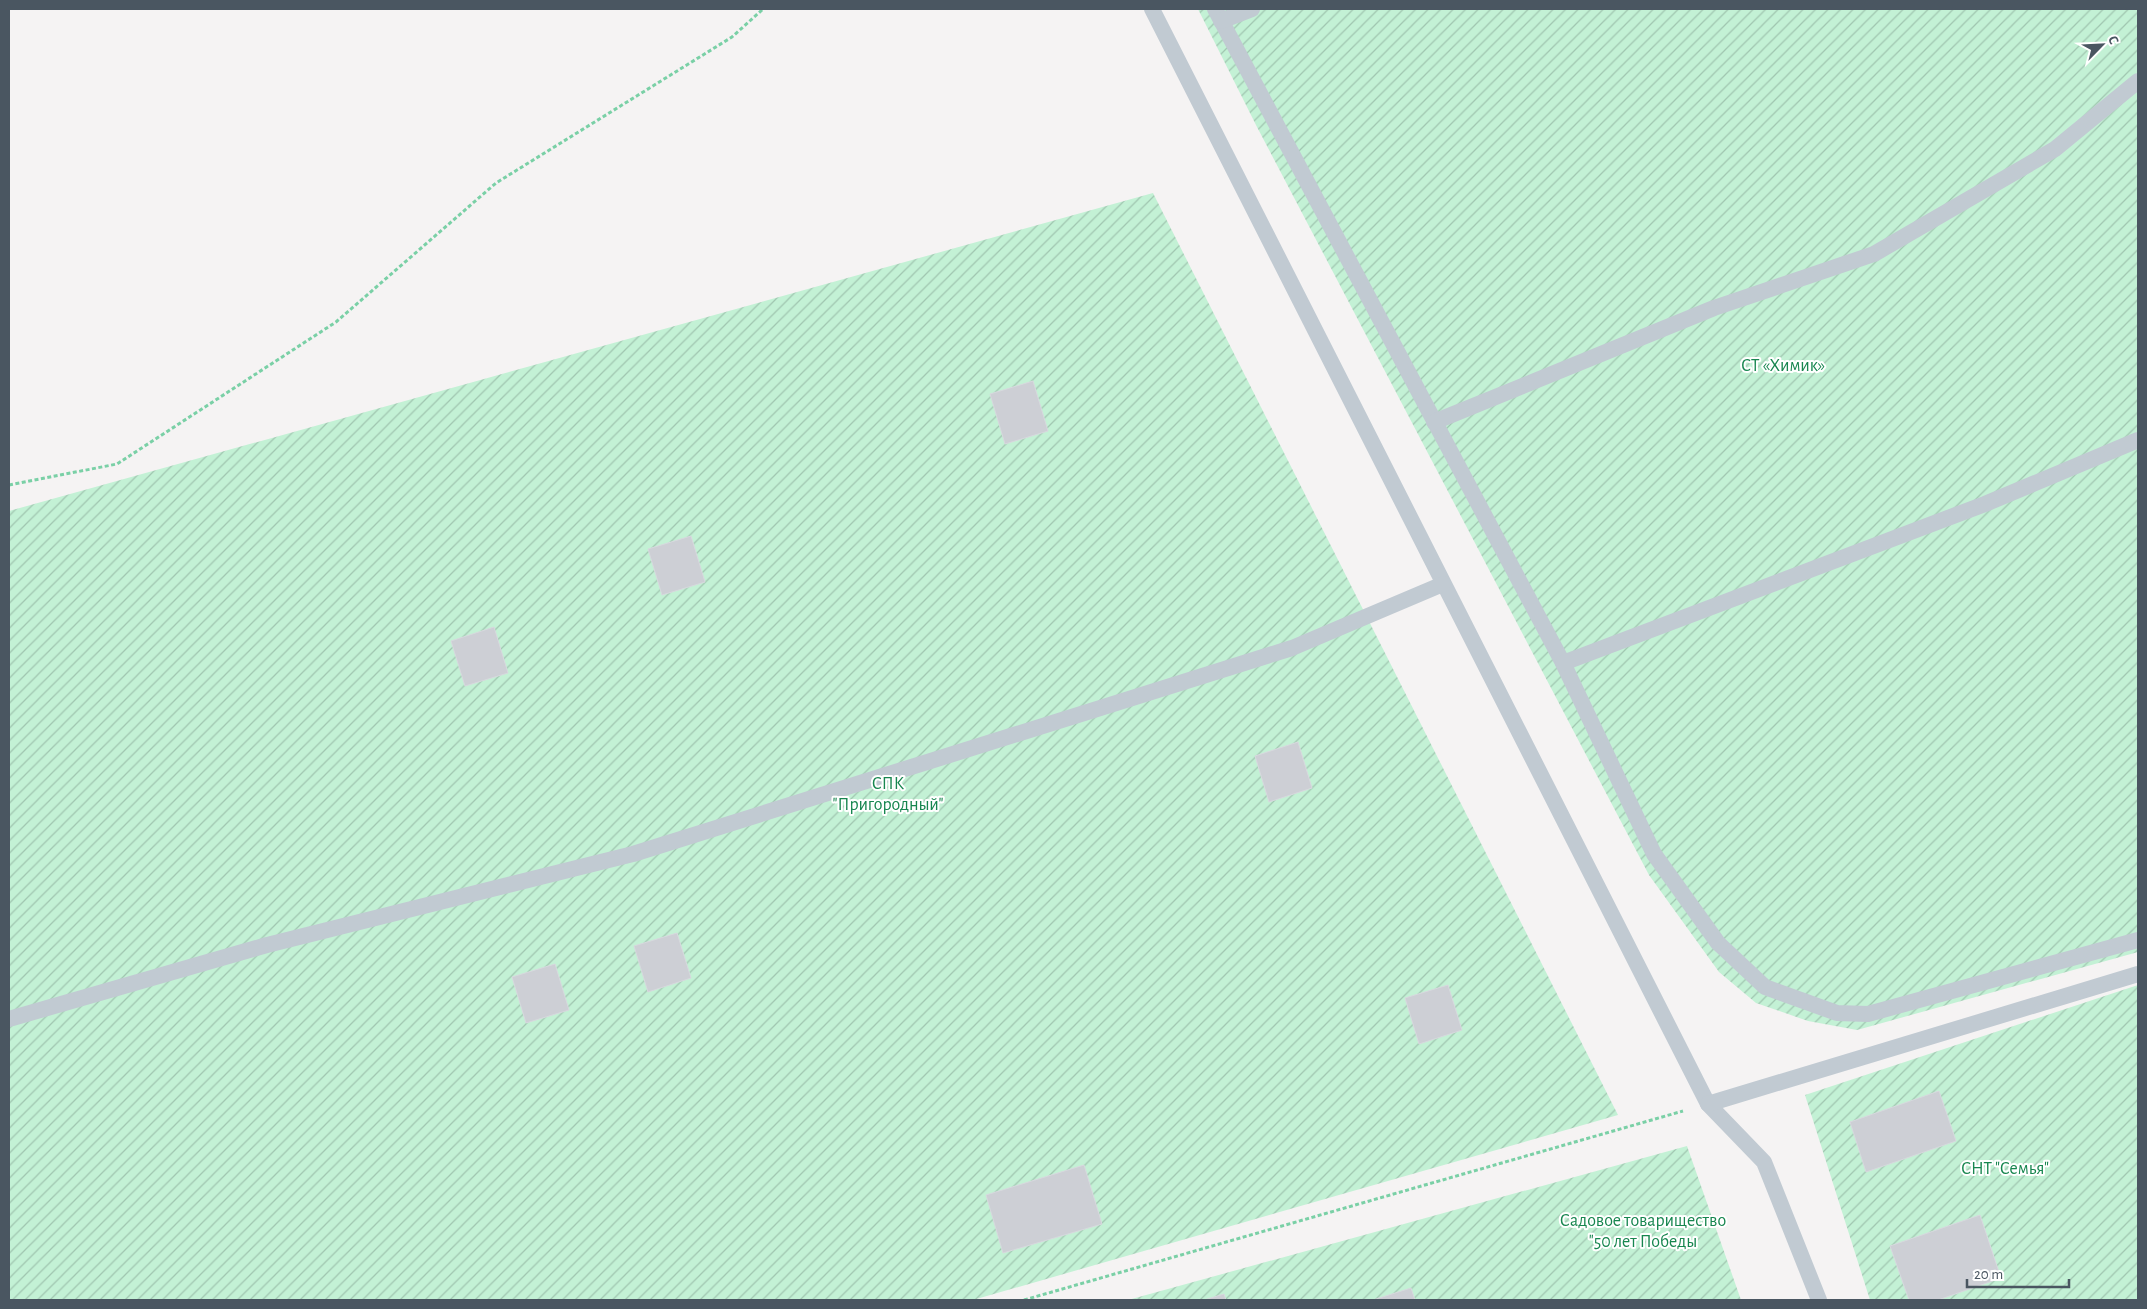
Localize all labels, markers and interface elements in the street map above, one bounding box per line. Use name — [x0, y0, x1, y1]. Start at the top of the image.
north arrow — [2077, 20, 2127, 70]
text: С — [2105, 34, 2121, 47]
park label: СТ «Химик» — [1741, 357, 1825, 375]
park label: СПК "Пригородный" — [833, 775, 943, 814]
park label: СНТ "Семья" — [1961, 1160, 2049, 1178]
park label: Садовое товарищество "50 лет Победы — [1560, 1212, 1726, 1251]
scale bar — [1967, 1256, 2070, 1288]
text: 20 m — [1974, 1267, 2003, 1282]

